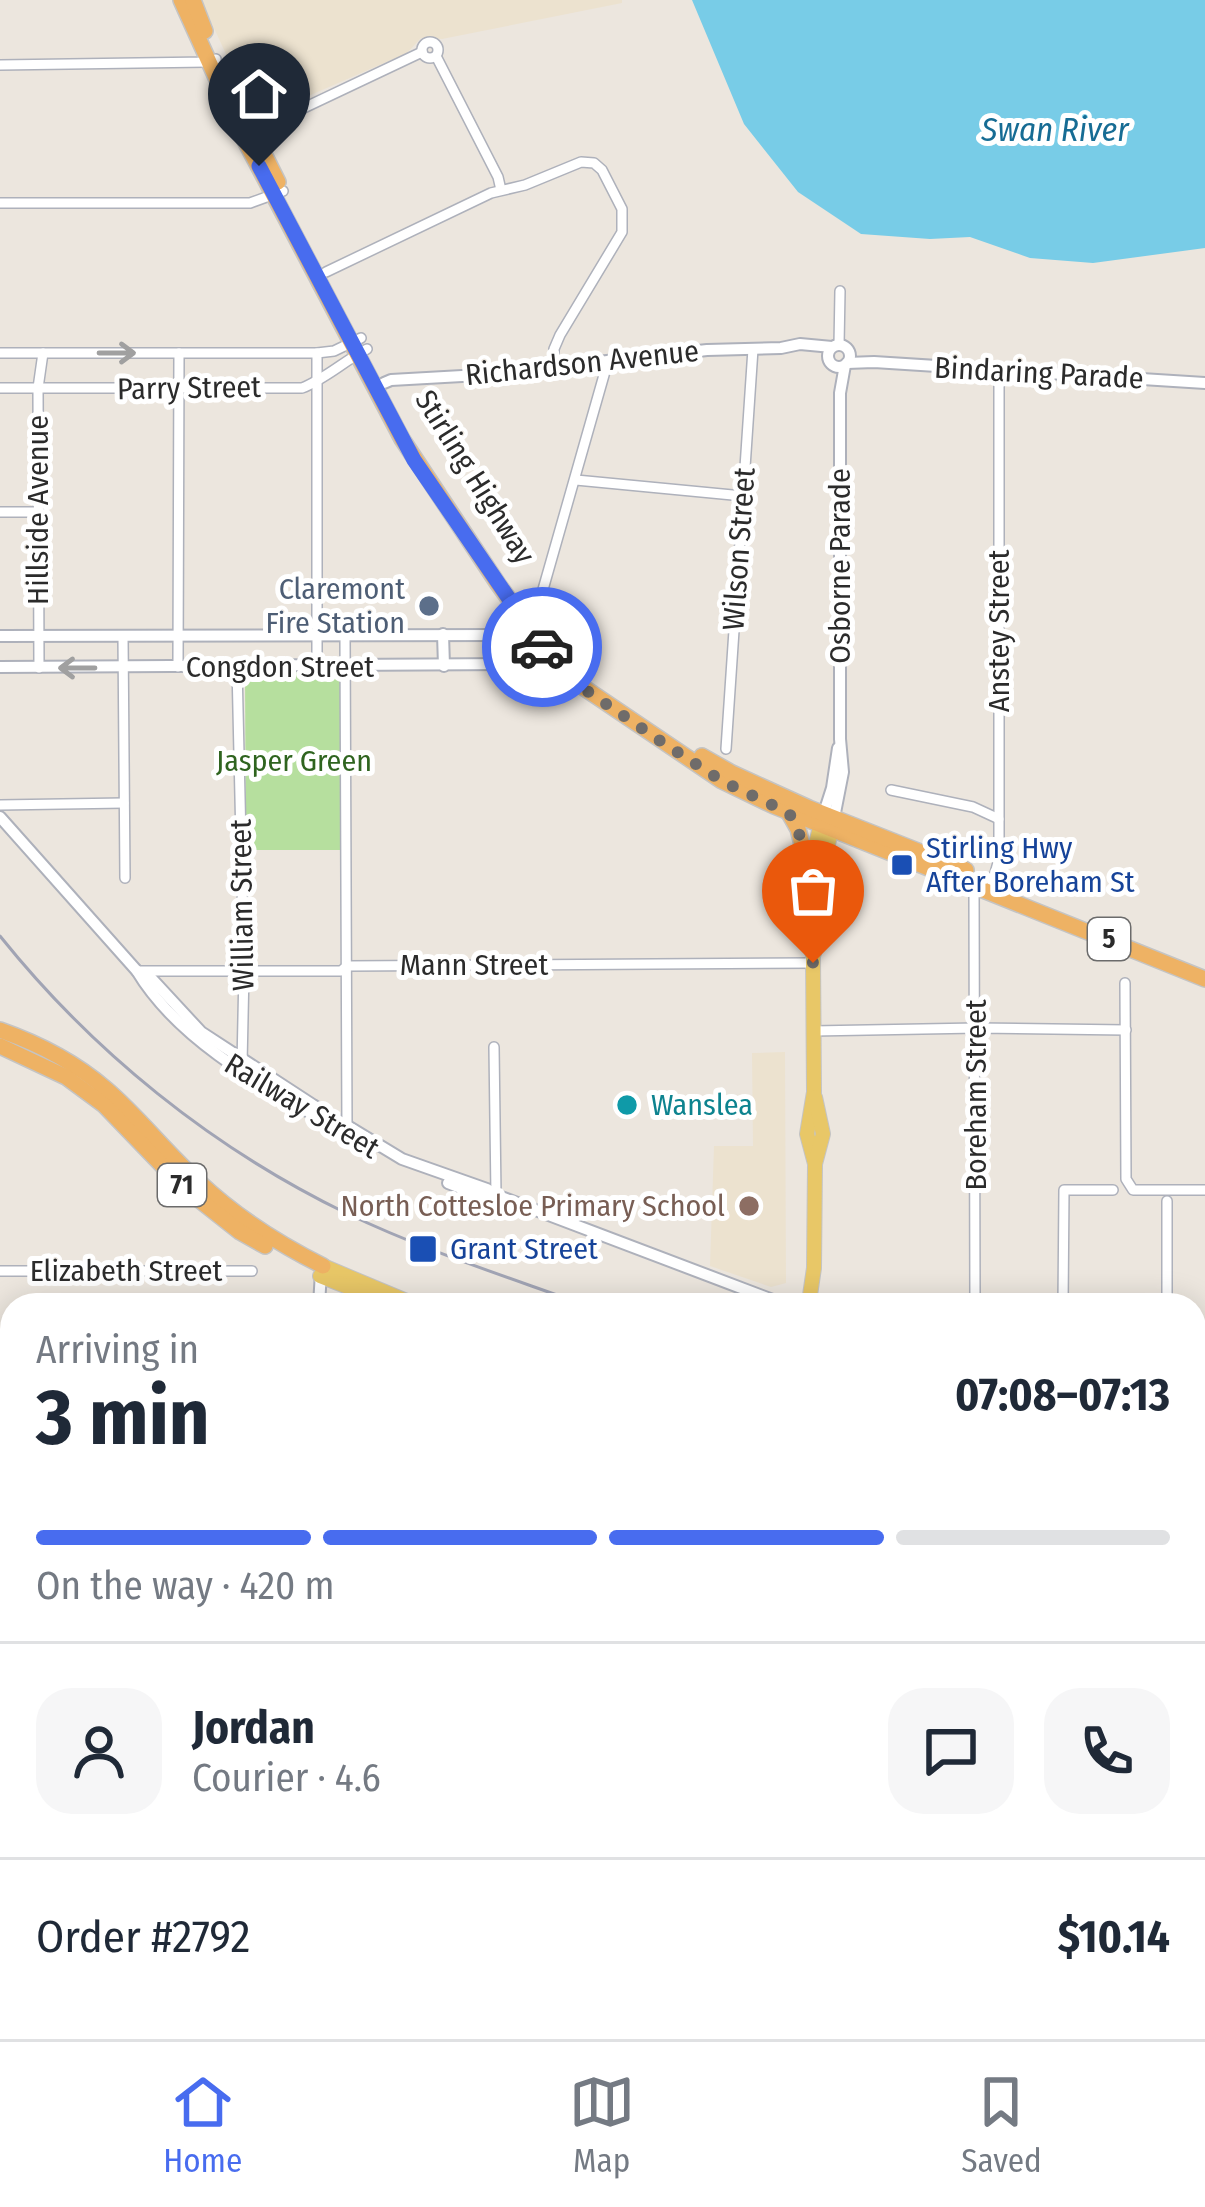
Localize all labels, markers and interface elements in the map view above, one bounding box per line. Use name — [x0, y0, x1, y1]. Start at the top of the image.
pin — [208, 43, 310, 166]
icon: home — [226, 61, 292, 127]
water label: Swan River — [980, 110, 1130, 150]
street label: Richardson Avenue — [463, 333, 701, 393]
one-way arrow — [97, 342, 136, 364]
street label: Bindaring Parade — [933, 350, 1145, 396]
street label: Parry Street — [117, 369, 261, 407]
street label: Stirling Highway — [407, 384, 543, 571]
street label: Hillside Avenue — [20, 415, 56, 605]
street label: Wilson Street — [715, 466, 763, 632]
street label: Osborne Parade — [822, 468, 858, 664]
street label: Anstey Street — [981, 549, 1017, 712]
place label: Claremont Fire Station — [266, 571, 405, 641]
courier — [482, 587, 602, 707]
marker: Claremont Fire Station — [416, 593, 442, 619]
icon: car — [509, 614, 575, 680]
street label: Congdon Street — [186, 649, 374, 685]
one-way arrow — [58, 657, 97, 679]
park label: Jasper Green — [216, 743, 372, 779]
street label: William Street — [222, 819, 261, 991]
place label: Stirling Hwy After Boreham St — [926, 830, 1135, 900]
pin — [762, 840, 864, 963]
marker: Stirling Hwy After Boreham St — [889, 852, 915, 878]
icon: bag — [780, 858, 846, 924]
road number: 5 — [1088, 918, 1130, 960]
street label: Mann Street — [400, 947, 548, 983]
street label: Boreham Street — [958, 999, 994, 1191]
street label: Railway Street — [218, 1046, 386, 1166]
place label: Wanslea — [651, 1087, 753, 1123]
marker: Wanslea — [614, 1092, 640, 1118]
road number: 71 — [158, 1164, 206, 1206]
place label: North Cottesloe Primary School — [340, 1188, 725, 1224]
marker: North Cottesloe Primary School — [736, 1193, 762, 1219]
place label: Grant Street — [450, 1231, 598, 1267]
marker: Grant Street — [407, 1233, 439, 1265]
street label: Elizabeth Street — [30, 1253, 223, 1289]
text: Arriving in — [36, 1327, 199, 1373]
text: 07:08–07:13 — [955, 1368, 1170, 1422]
text: 3 min — [36, 1371, 210, 1465]
text: On the way · 420 m — [36, 1563, 335, 1609]
button: person — [36, 1688, 162, 1814]
button: chat — [888, 1688, 1014, 1814]
button: phone — [1044, 1688, 1170, 1814]
text: Jordan — [192, 1701, 315, 1755]
text: Courier · 4.6 — [192, 1755, 381, 1801]
text: Order #2792 — [36, 1910, 250, 1964]
text: $10.14 — [1058, 1910, 1170, 1964]
tab: Home — [163, 2069, 242, 2181]
tab: Map — [569, 2069, 635, 2181]
tab: Saved — [961, 2069, 1042, 2181]

